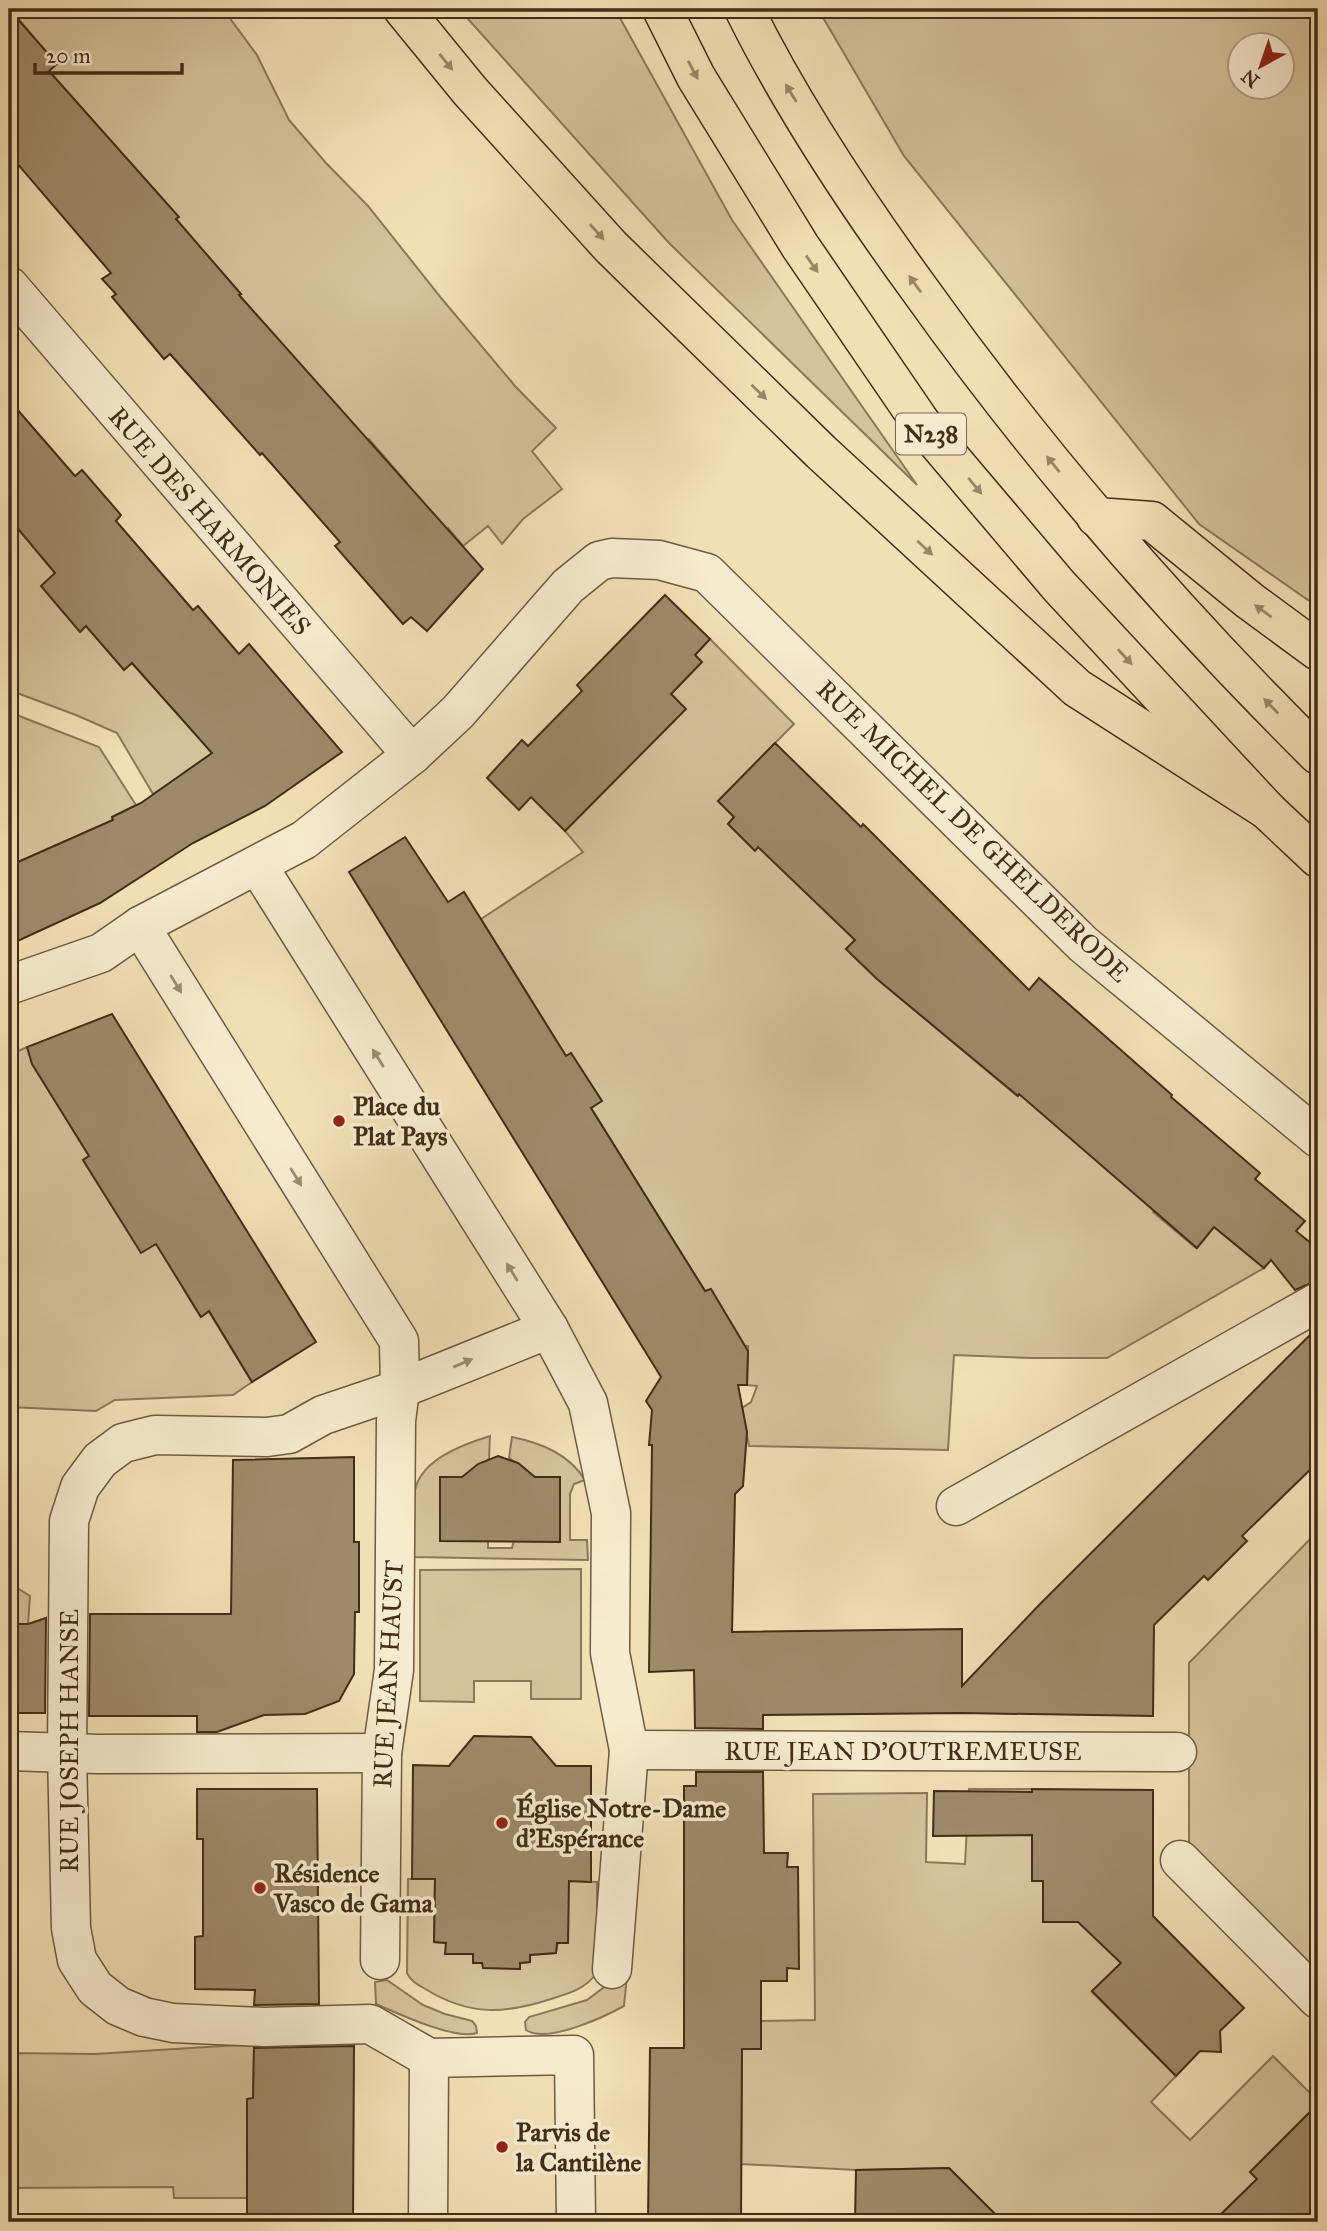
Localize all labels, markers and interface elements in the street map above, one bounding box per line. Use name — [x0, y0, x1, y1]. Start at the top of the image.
scale bar — [35, 32, 182, 76]
north arrow — [1226, 32, 1296, 102]
text: 20 m — [46, 43, 91, 69]
one-way arrow — [439, 52, 454, 70]
one-way arrow — [687, 60, 698, 80]
text: N — [1237, 65, 1264, 93]
one-way arrow — [785, 83, 797, 102]
one-way arrow — [589, 223, 605, 240]
one-way arrow — [805, 254, 818, 273]
one-way arrow — [908, 274, 922, 293]
one-way arrow — [750, 383, 767, 399]
street label: RUE DES HARMONIES — [102, 400, 318, 642]
road number: N238 — [896, 414, 966, 454]
one-way arrow — [1045, 456, 1060, 474]
one-way arrow — [967, 477, 983, 495]
one-way arrow — [916, 540, 934, 556]
one-way arrow — [1254, 604, 1272, 618]
one-way arrow — [1117, 648, 1133, 665]
street label: RUE MICHEL DE GHELDERODE — [810, 673, 1136, 989]
one-way arrow — [1263, 698, 1279, 715]
one-way arrow — [169, 975, 182, 994]
one-way arrow — [372, 1049, 385, 1068]
place label: Place du Plat Pays — [353, 1090, 448, 1152]
marker: Place du Plat Pays — [331, 1113, 347, 1129]
one-way arrow — [290, 1168, 303, 1187]
one-way arrow — [506, 1262, 519, 1281]
one-way arrow — [452, 1357, 473, 1368]
street label: RUE JEAN HAUST — [366, 1559, 410, 1789]
street label: RUE JOSEPH HANSE — [53, 1609, 85, 1873]
street label: RUE JEAN D'OUTREMEUSE — [724, 1735, 1082, 1767]
place label: Église Notre-Dame d'Espérance — [516, 1792, 726, 1854]
marker: Église Notre-Dame d'Espérance — [494, 1815, 510, 1831]
place label: Résidence Vasco de Gama — [273, 1857, 434, 1919]
marker: Résidence Vasco de Gama — [252, 1880, 268, 1896]
place label: Parvis de la Cantilène — [515, 2116, 641, 2178]
marker: Parvis de la Cantilène — [494, 2139, 510, 2155]

